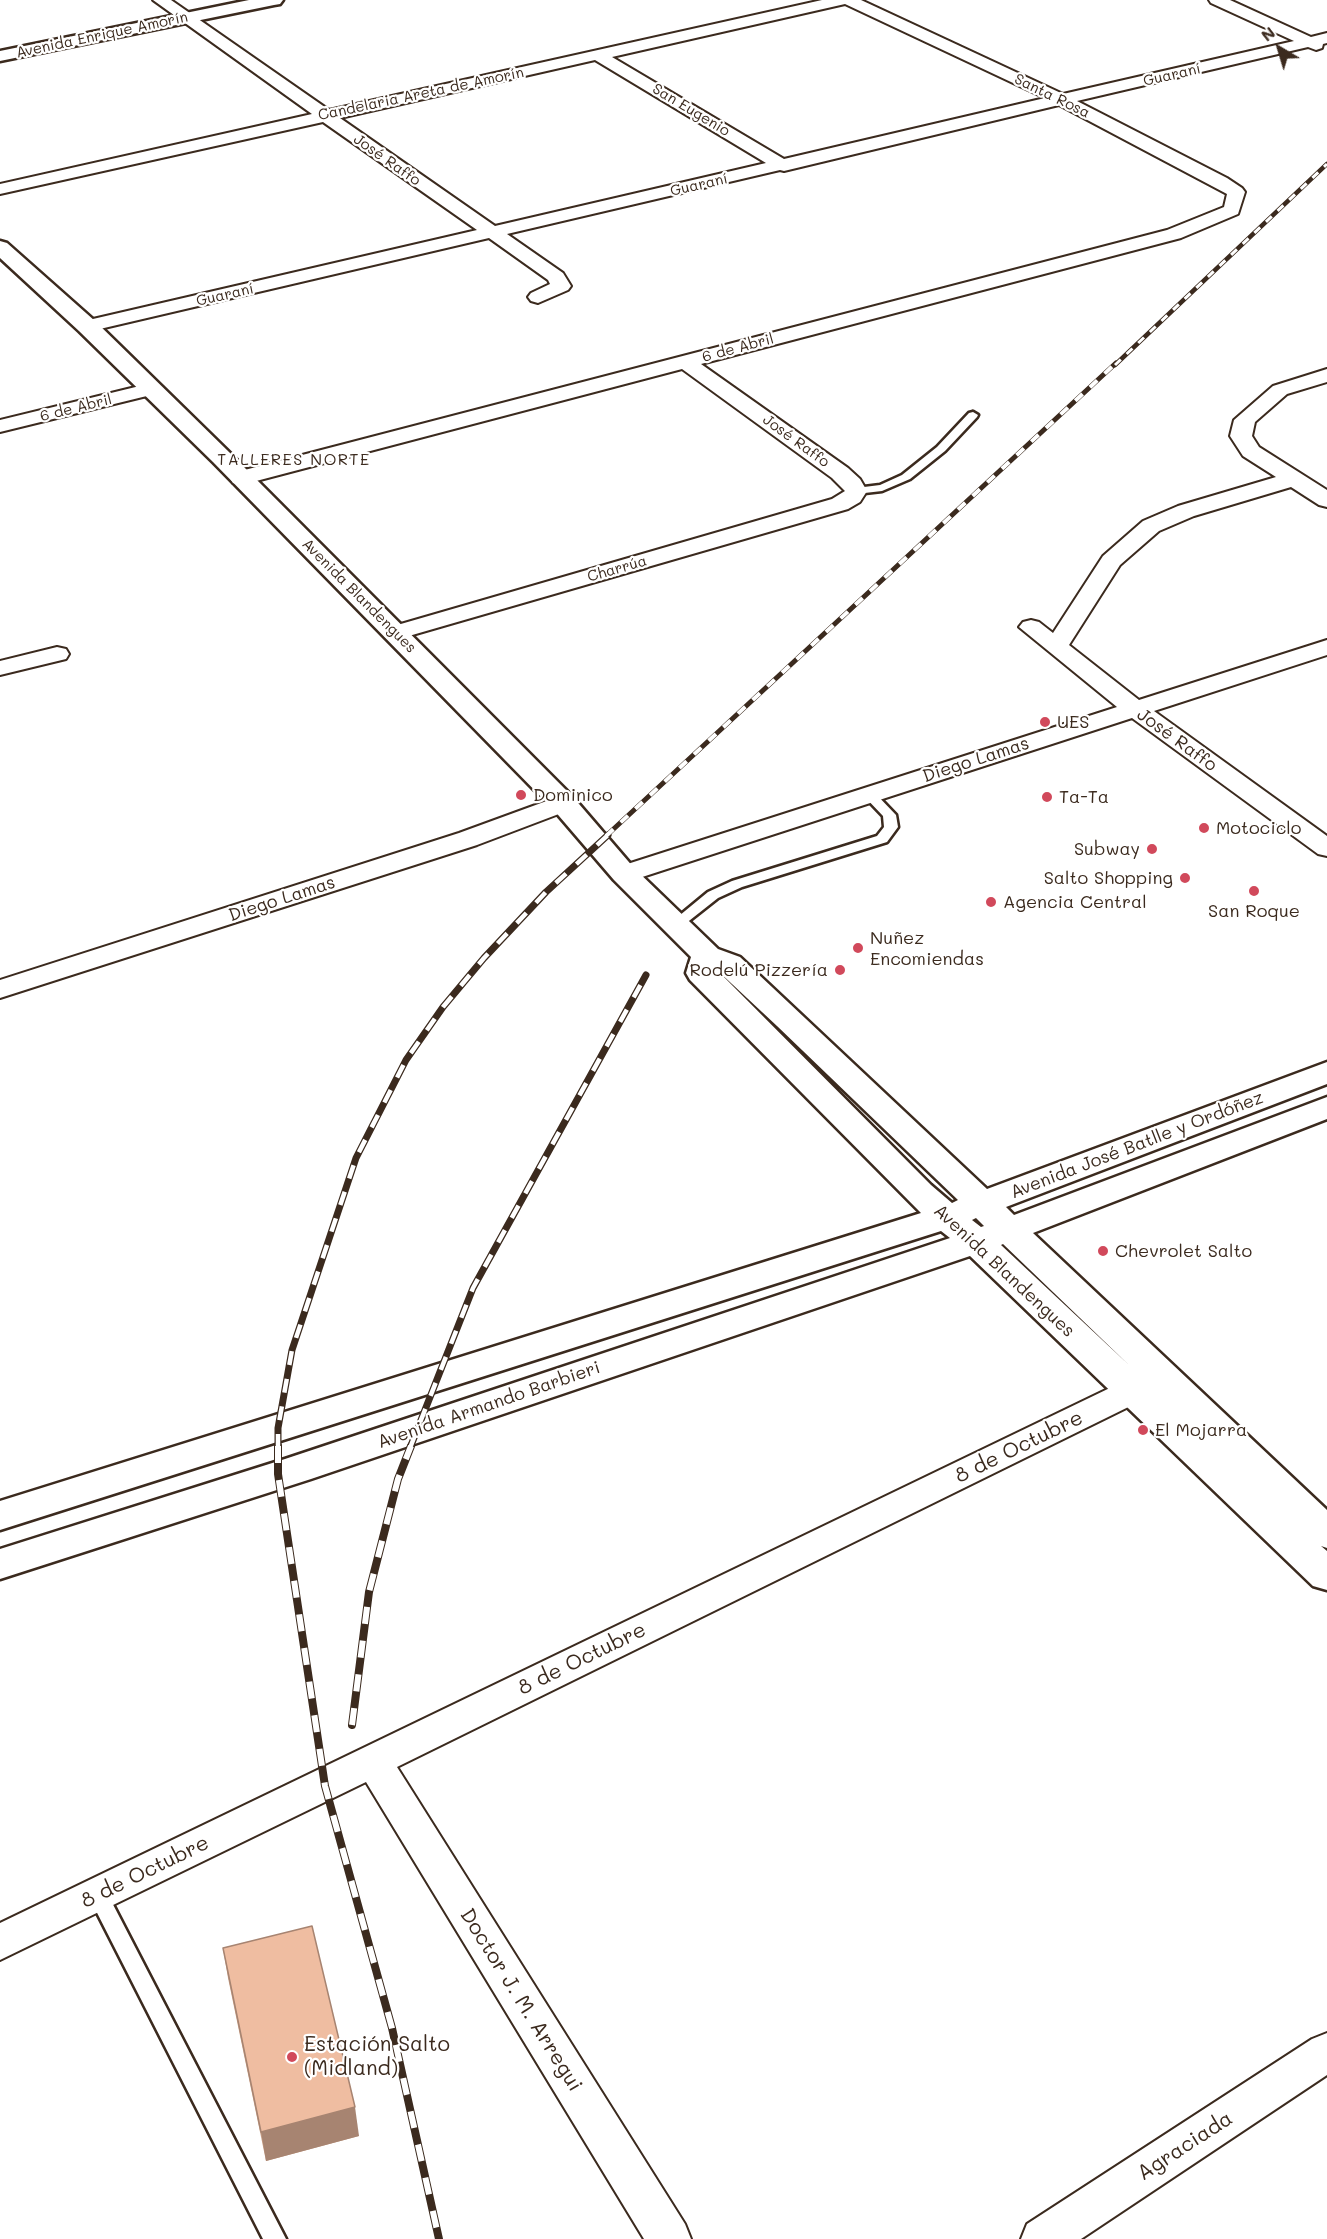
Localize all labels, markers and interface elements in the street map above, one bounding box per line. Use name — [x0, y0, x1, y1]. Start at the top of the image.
street label: Avenida Enrique Amorín — [14, 8, 190, 62]
north arrow — [1249, 18, 1309, 78]
text: N — [1256, 21, 1279, 45]
street label: Guaraní — [1141, 60, 1203, 90]
street label: Candelaria Areta de Amorín — [316, 63, 526, 125]
street label: Santa Rosa — [1011, 70, 1093, 122]
street label: San Eugenio — [649, 80, 733, 140]
street label: José Raffo — [350, 130, 424, 190]
street label: Guaraní — [668, 170, 730, 200]
street label: Guaraní — [194, 280, 256, 310]
street label: 6 de Abril — [700, 330, 776, 366]
street label: 6 de Abril — [38, 390, 114, 426]
street label: José Raffo — [759, 411, 833, 471]
district label: TALLERES NORTE — [217, 450, 371, 470]
street label: Avenida Blandengues — [298, 535, 420, 657]
street label: Charrúa — [585, 552, 649, 586]
street label: José Raffo — [1133, 704, 1221, 776]
place label: UES — [1057, 711, 1089, 733]
marker: UES — [1038, 715, 1052, 729]
street label: Diego Lamas — [920, 733, 1032, 787]
place label: Dominico — [533, 784, 613, 806]
place label: Ta-Ta — [1059, 786, 1109, 808]
marker: Dominico — [514, 788, 528, 802]
marker: Ta-Ta — [1040, 790, 1054, 804]
place label: Motociclo — [1216, 817, 1301, 839]
marker: Motociclo — [1197, 821, 1211, 835]
place label: Subway — [1074, 838, 1140, 860]
marker: Subway — [1145, 842, 1159, 856]
place label: Salto Shopping — [1044, 867, 1173, 889]
marker: Salto Shopping — [1178, 871, 1192, 885]
street label: Diego Lamas — [226, 872, 338, 926]
marker: San Roque — [1247, 884, 1261, 898]
place label: Agencia Central — [1003, 891, 1147, 913]
marker: Agencia Central — [984, 895, 998, 909]
place label: San Roque — [1208, 900, 1300, 922]
place label: Nuñez Encomiendas — [870, 927, 984, 970]
marker: Nuñez Encomiendas — [851, 941, 865, 955]
place label: Rodelú Pizzería — [690, 959, 828, 981]
marker: Rodelú Pizzería — [833, 963, 847, 977]
street label: Avenida José Batlle y Ordóñez — [1007, 1087, 1267, 1203]
street label: Avenida Blandengues — [929, 1200, 1079, 1342]
place label: Chevrolet Salto — [1115, 1240, 1252, 1262]
marker: Chevrolet Salto — [1096, 1244, 1110, 1258]
street label: Avenida Armando Barbieri — [375, 1357, 603, 1453]
street label: 8 de Octubre — [951, 1405, 1087, 1489]
place label: El Mojarra — [1155, 1419, 1247, 1441]
marker: El Mojarra — [1136, 1423, 1150, 1437]
street label: 8 de Octubre — [514, 1617, 650, 1701]
street label: 8 de Octubre — [77, 1830, 213, 1914]
street label: Doctor J. M. Arregui — [454, 1904, 588, 2096]
place label: Estación Salto (Midland) — [304, 2032, 450, 2082]
marker: Estación Salto (Midland) — [285, 2050, 299, 2064]
street label: Agraciada — [1133, 2106, 1237, 2186]

